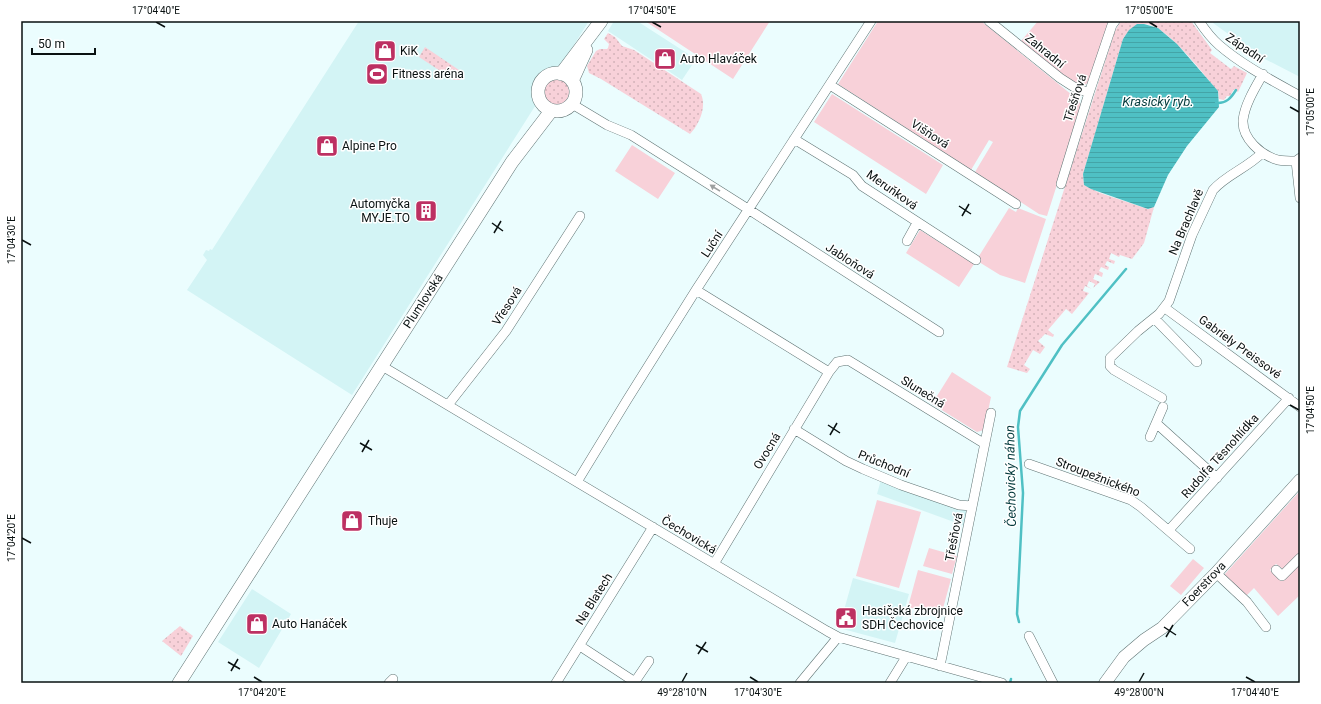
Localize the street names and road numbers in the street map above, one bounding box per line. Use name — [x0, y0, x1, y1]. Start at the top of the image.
street label: Západní — [1223, 30, 1268, 66]
street label: Zahradní — [1022, 31, 1068, 72]
street label: Třešňová — [1061, 72, 1089, 124]
street label: Višňová — [908, 117, 952, 151]
street label: Meruňková — [864, 167, 920, 213]
street label: Na Brachlavě — [1166, 187, 1206, 257]
street label: Luční — [698, 227, 726, 260]
street label: Jabloňová — [823, 240, 877, 282]
street label: Plumlovská — [400, 271, 446, 331]
street label: Vřesová — [489, 284, 525, 328]
street label: Gabriely Preissové — [1196, 312, 1284, 382]
street label: Slunečná — [898, 373, 948, 411]
street label: Rudolfa Těsnohlídka — [1179, 411, 1261, 501]
street label: Ovocná — [751, 430, 783, 472]
street label: Průchodní — [856, 447, 913, 481]
street label: Stroupežnického — [1054, 454, 1142, 500]
street label: Třešňová — [942, 511, 966, 563]
street label: Čechovická — [659, 512, 719, 557]
street label: Foerstrova — [1179, 559, 1229, 609]
street label: Na Blatech — [573, 571, 615, 627]

